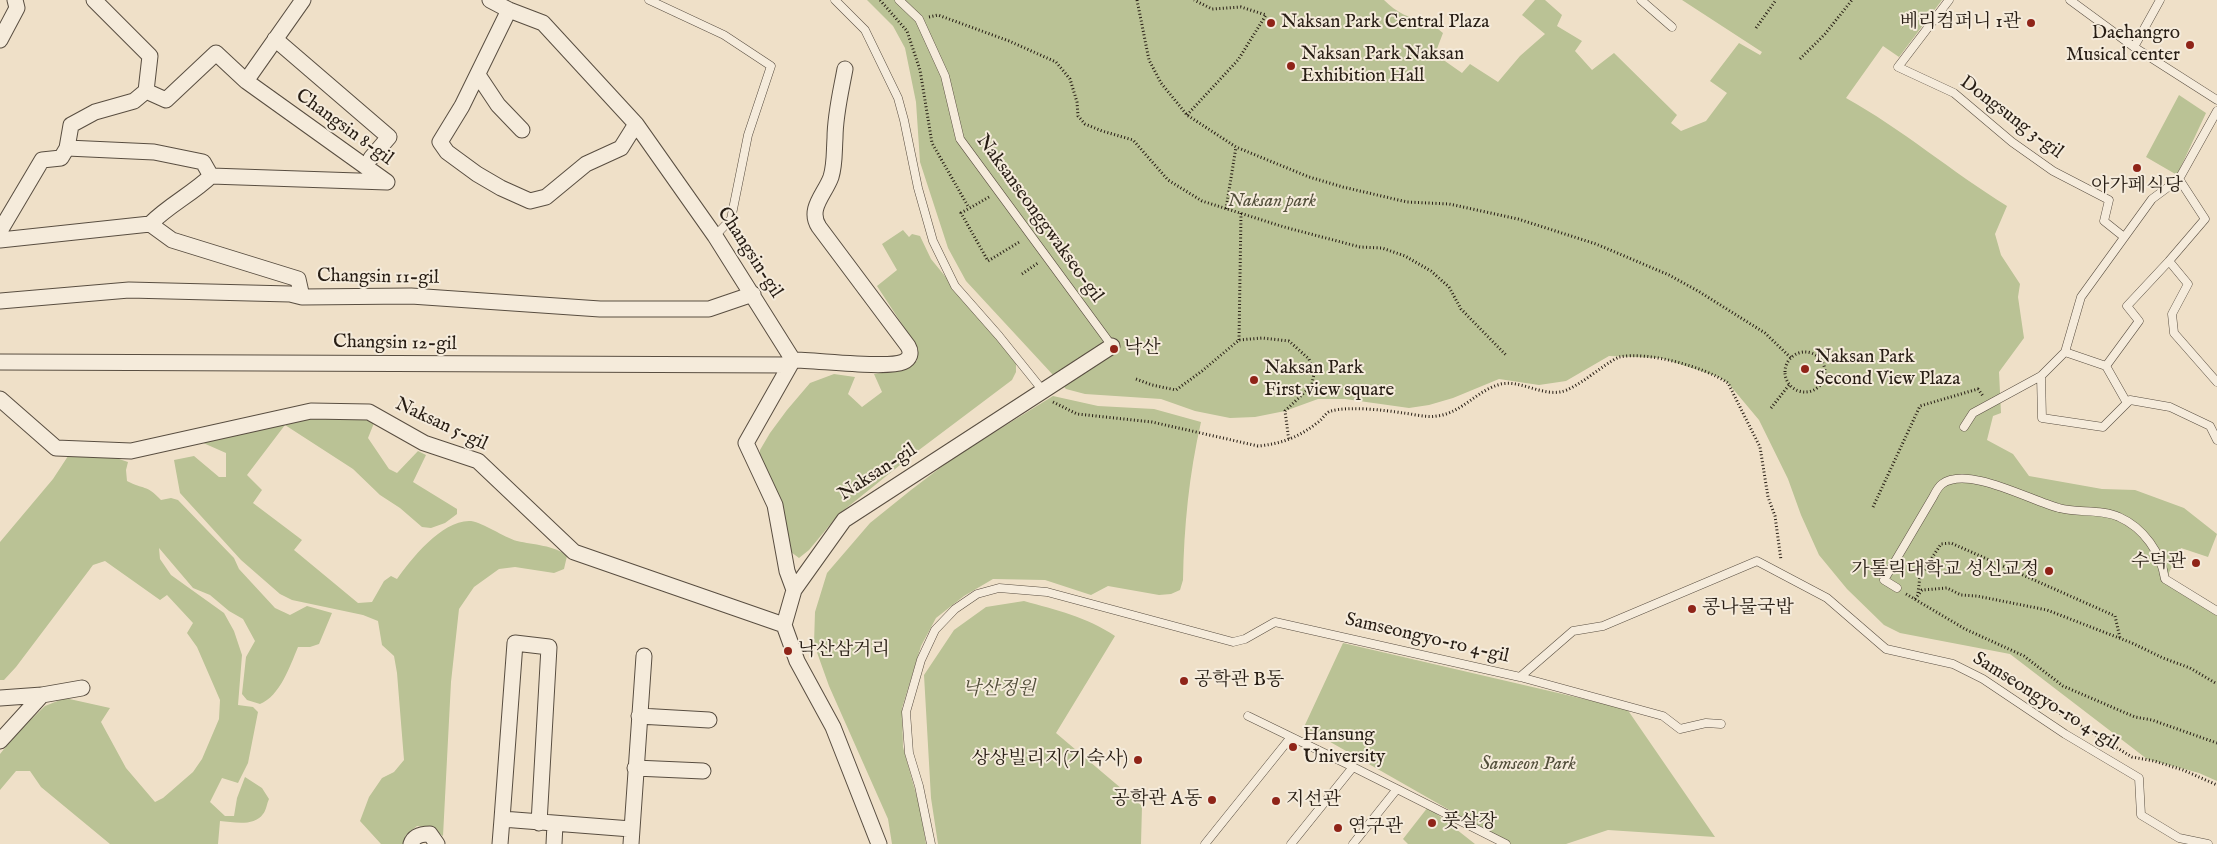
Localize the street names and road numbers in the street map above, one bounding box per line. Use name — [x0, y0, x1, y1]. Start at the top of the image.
street label: Dongsung 3-gil — [1955, 72, 2067, 164]
street label: Changsin 8-gil — [291, 85, 397, 171]
street label: Naksanseonggwakseo-gil — [970, 131, 1108, 307]
street label: Changsin-gil — [711, 203, 787, 303]
street label: Changsin 11-gil — [317, 266, 439, 290]
street label: Changsin 12-gil — [333, 332, 457, 356]
street label: Naksan 5-gil — [391, 394, 491, 456]
street label: Naksan-gil — [835, 439, 921, 507]
street label: Samseongyo-ro 4-gil — [1343, 609, 1511, 669]
street label: Samseongyo-ro 4-gil — [1968, 648, 2122, 756]

